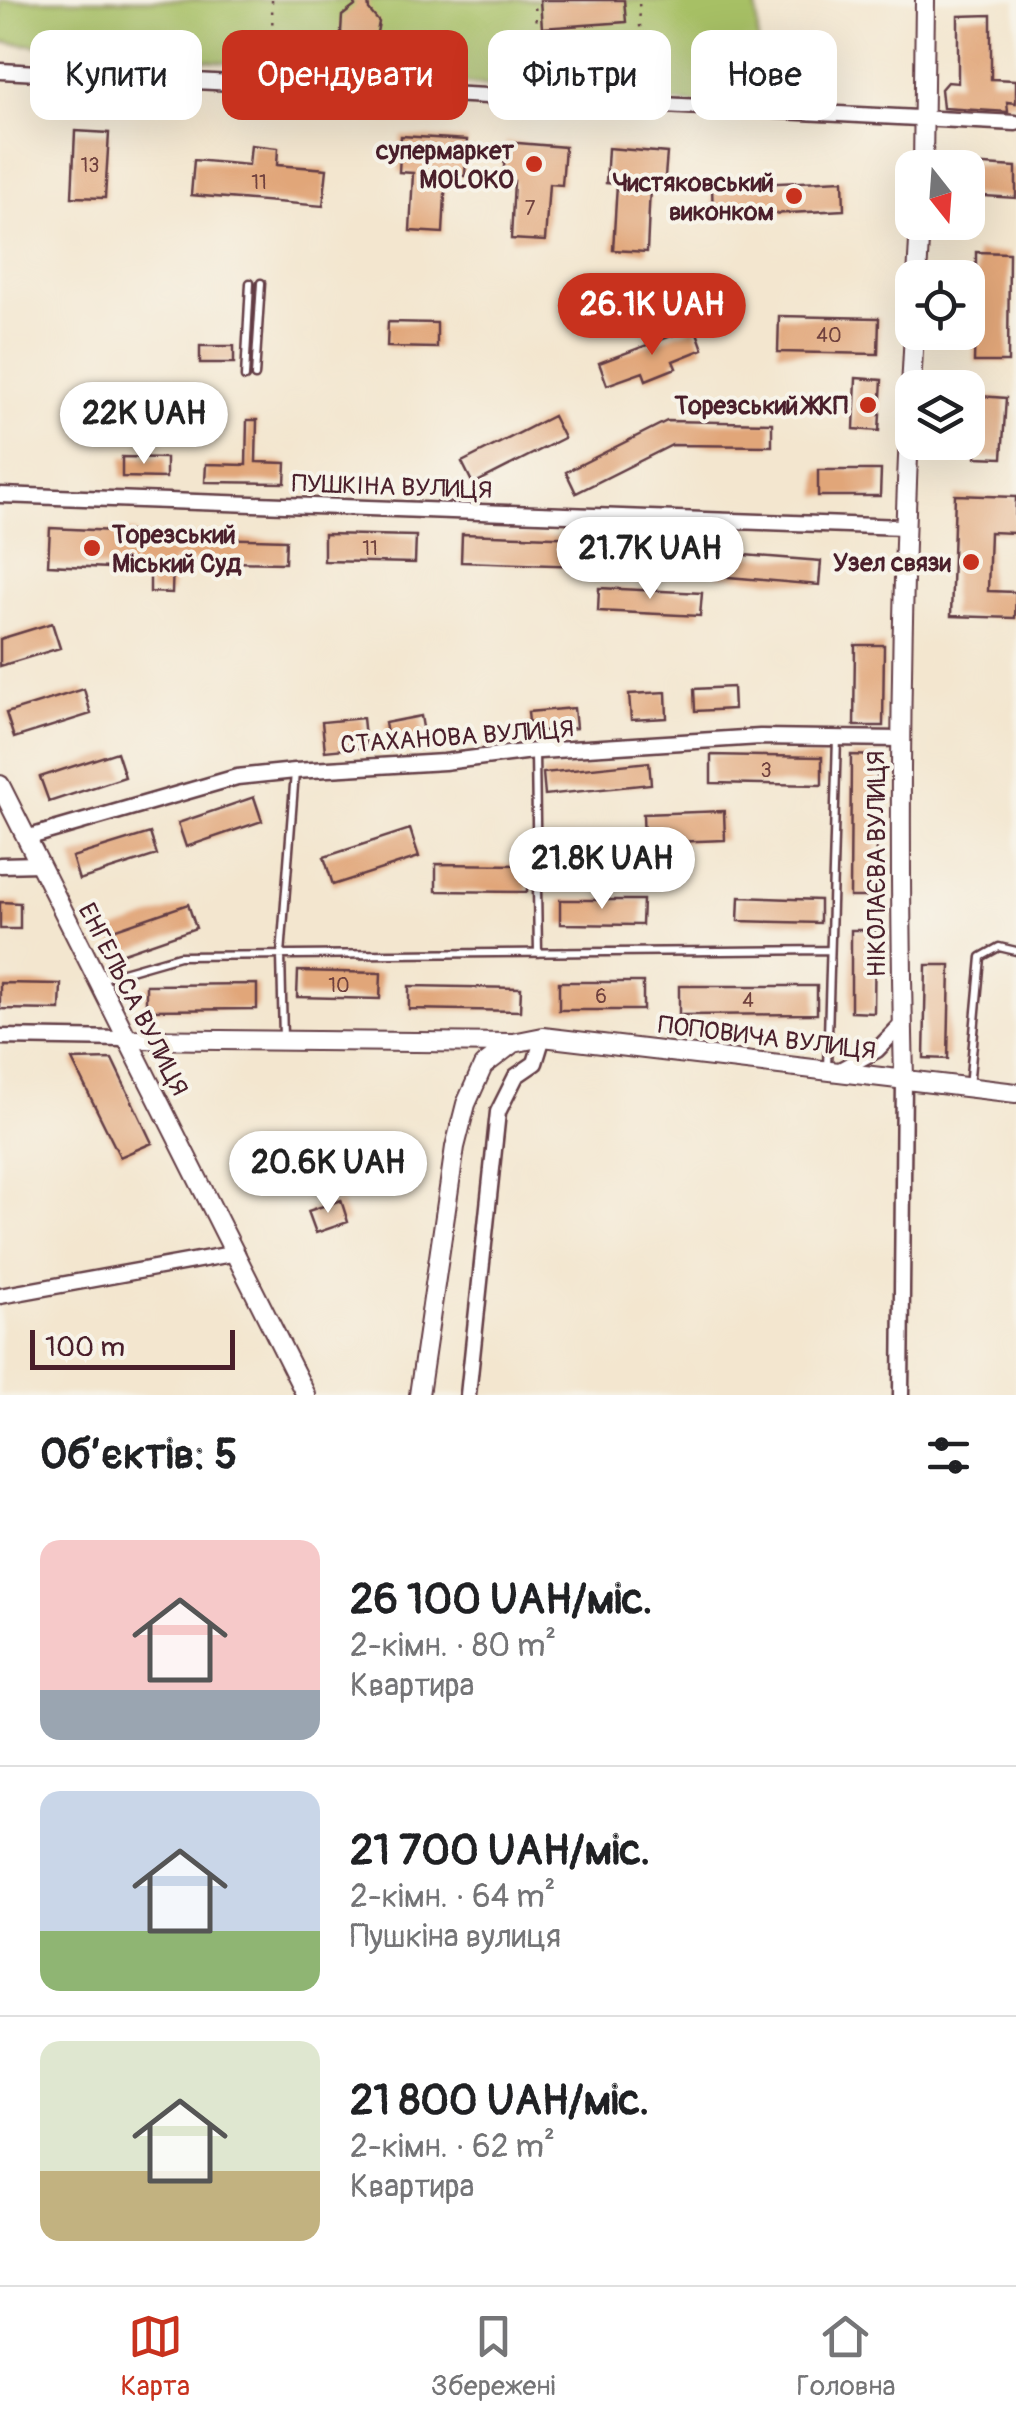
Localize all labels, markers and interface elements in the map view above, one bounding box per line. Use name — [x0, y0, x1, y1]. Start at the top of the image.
chip: Купити — [30, 30, 202, 120]
chip: Орендувати — [222, 30, 468, 120]
chip: Фільтри — [488, 30, 671, 120]
chip: Нове — [691, 30, 837, 120]
place label: супермаркет MOLOKO — [375, 136, 514, 196]
north arrow — [895, 150, 985, 240]
map controls — [895, 150, 985, 460]
house number: 13 — [81, 153, 99, 178]
marker: супермаркет MOLOKO — [523, 153, 545, 175]
place label: Чистяковський виконком — [613, 168, 774, 228]
house number: 11 — [251, 170, 267, 195]
marker: Чистяковський виконком — [783, 185, 805, 207]
house number: 7 — [525, 196, 536, 221]
button: locate — [895, 260, 985, 350]
pin: 26.1K UAH — [538, 273, 766, 358]
text: 26.1K UAH — [580, 285, 724, 325]
house number: 40 — [816, 323, 842, 348]
button: layers — [895, 370, 985, 460]
pin: 22K UAH — [52, 382, 236, 467]
place label: Торезський ЖКП — [673, 391, 848, 422]
text: 22K UAH — [82, 394, 206, 434]
marker: Торезський ЖКП — [857, 394, 879, 416]
street label: ПУШКІНА ВУЛИЦЯ — [291, 469, 493, 506]
pin: 21.7K UAH — [536, 517, 764, 602]
place label: Торезський Міський Суд — [111, 520, 242, 580]
text: 21.7K UAH — [579, 529, 721, 569]
house number: 11 — [362, 536, 378, 561]
marker: Торезський Міський Суд — [81, 537, 103, 559]
place label: Узел связи — [833, 548, 952, 579]
marker: Узел связи — [960, 551, 982, 573]
street label: СТАХАНОВА ВУЛИЦЯ — [339, 714, 575, 761]
street label: НІКОЛАЄВА ВУЛИЦЯ — [862, 751, 893, 977]
house number: 3 — [760, 758, 772, 783]
pin: 21.8K UAH — [488, 827, 716, 912]
text: 21.8K UAH — [531, 839, 673, 879]
street label: ЕНГЕЛЬСА ВУЛИЦЯ — [71, 898, 195, 1101]
house number: 10 — [328, 973, 350, 998]
house number: 6 — [595, 984, 607, 1009]
house number: 4 — [742, 988, 754, 1013]
street label: ПОПОВИЧА ВУЛИЦЯ — [656, 1010, 877, 1067]
pin: 20.6K UAH — [214, 1131, 442, 1216]
text: 20.6K UAH — [251, 1143, 405, 1183]
scale bar — [30, 1325, 235, 1370]
text: 100 m — [45, 1330, 125, 1365]
icon: filters — [921, 1428, 976, 1483]
text: Об’єктів: 5 — [40, 1429, 237, 1481]
text: 26 100 UAH/міс. — [350, 1574, 652, 1626]
icon: home — [120, 1580, 240, 1700]
text: 2-кімн. · 80 m² — [350, 1626, 556, 1666]
text: Квартира — [350, 1666, 474, 1706]
text: 21 700 UAH/міс. — [350, 1825, 650, 1877]
icon: home — [120, 1831, 240, 1951]
text: 2-кімн. · 64 m² — [350, 1877, 556, 1917]
text: Пушкіна вулиця — [350, 1917, 561, 1957]
text: 21 800 UAH/міс. — [350, 2075, 649, 2127]
icon: home — [120, 2081, 240, 2201]
text: 2-кімн. · 62 m² — [350, 2127, 555, 2167]
text: Квартира — [350, 2167, 474, 2207]
tab: Карта — [121, 2309, 190, 2404]
tab: Збережені — [431, 2309, 555, 2404]
tab: Головна — [796, 2309, 895, 2404]

